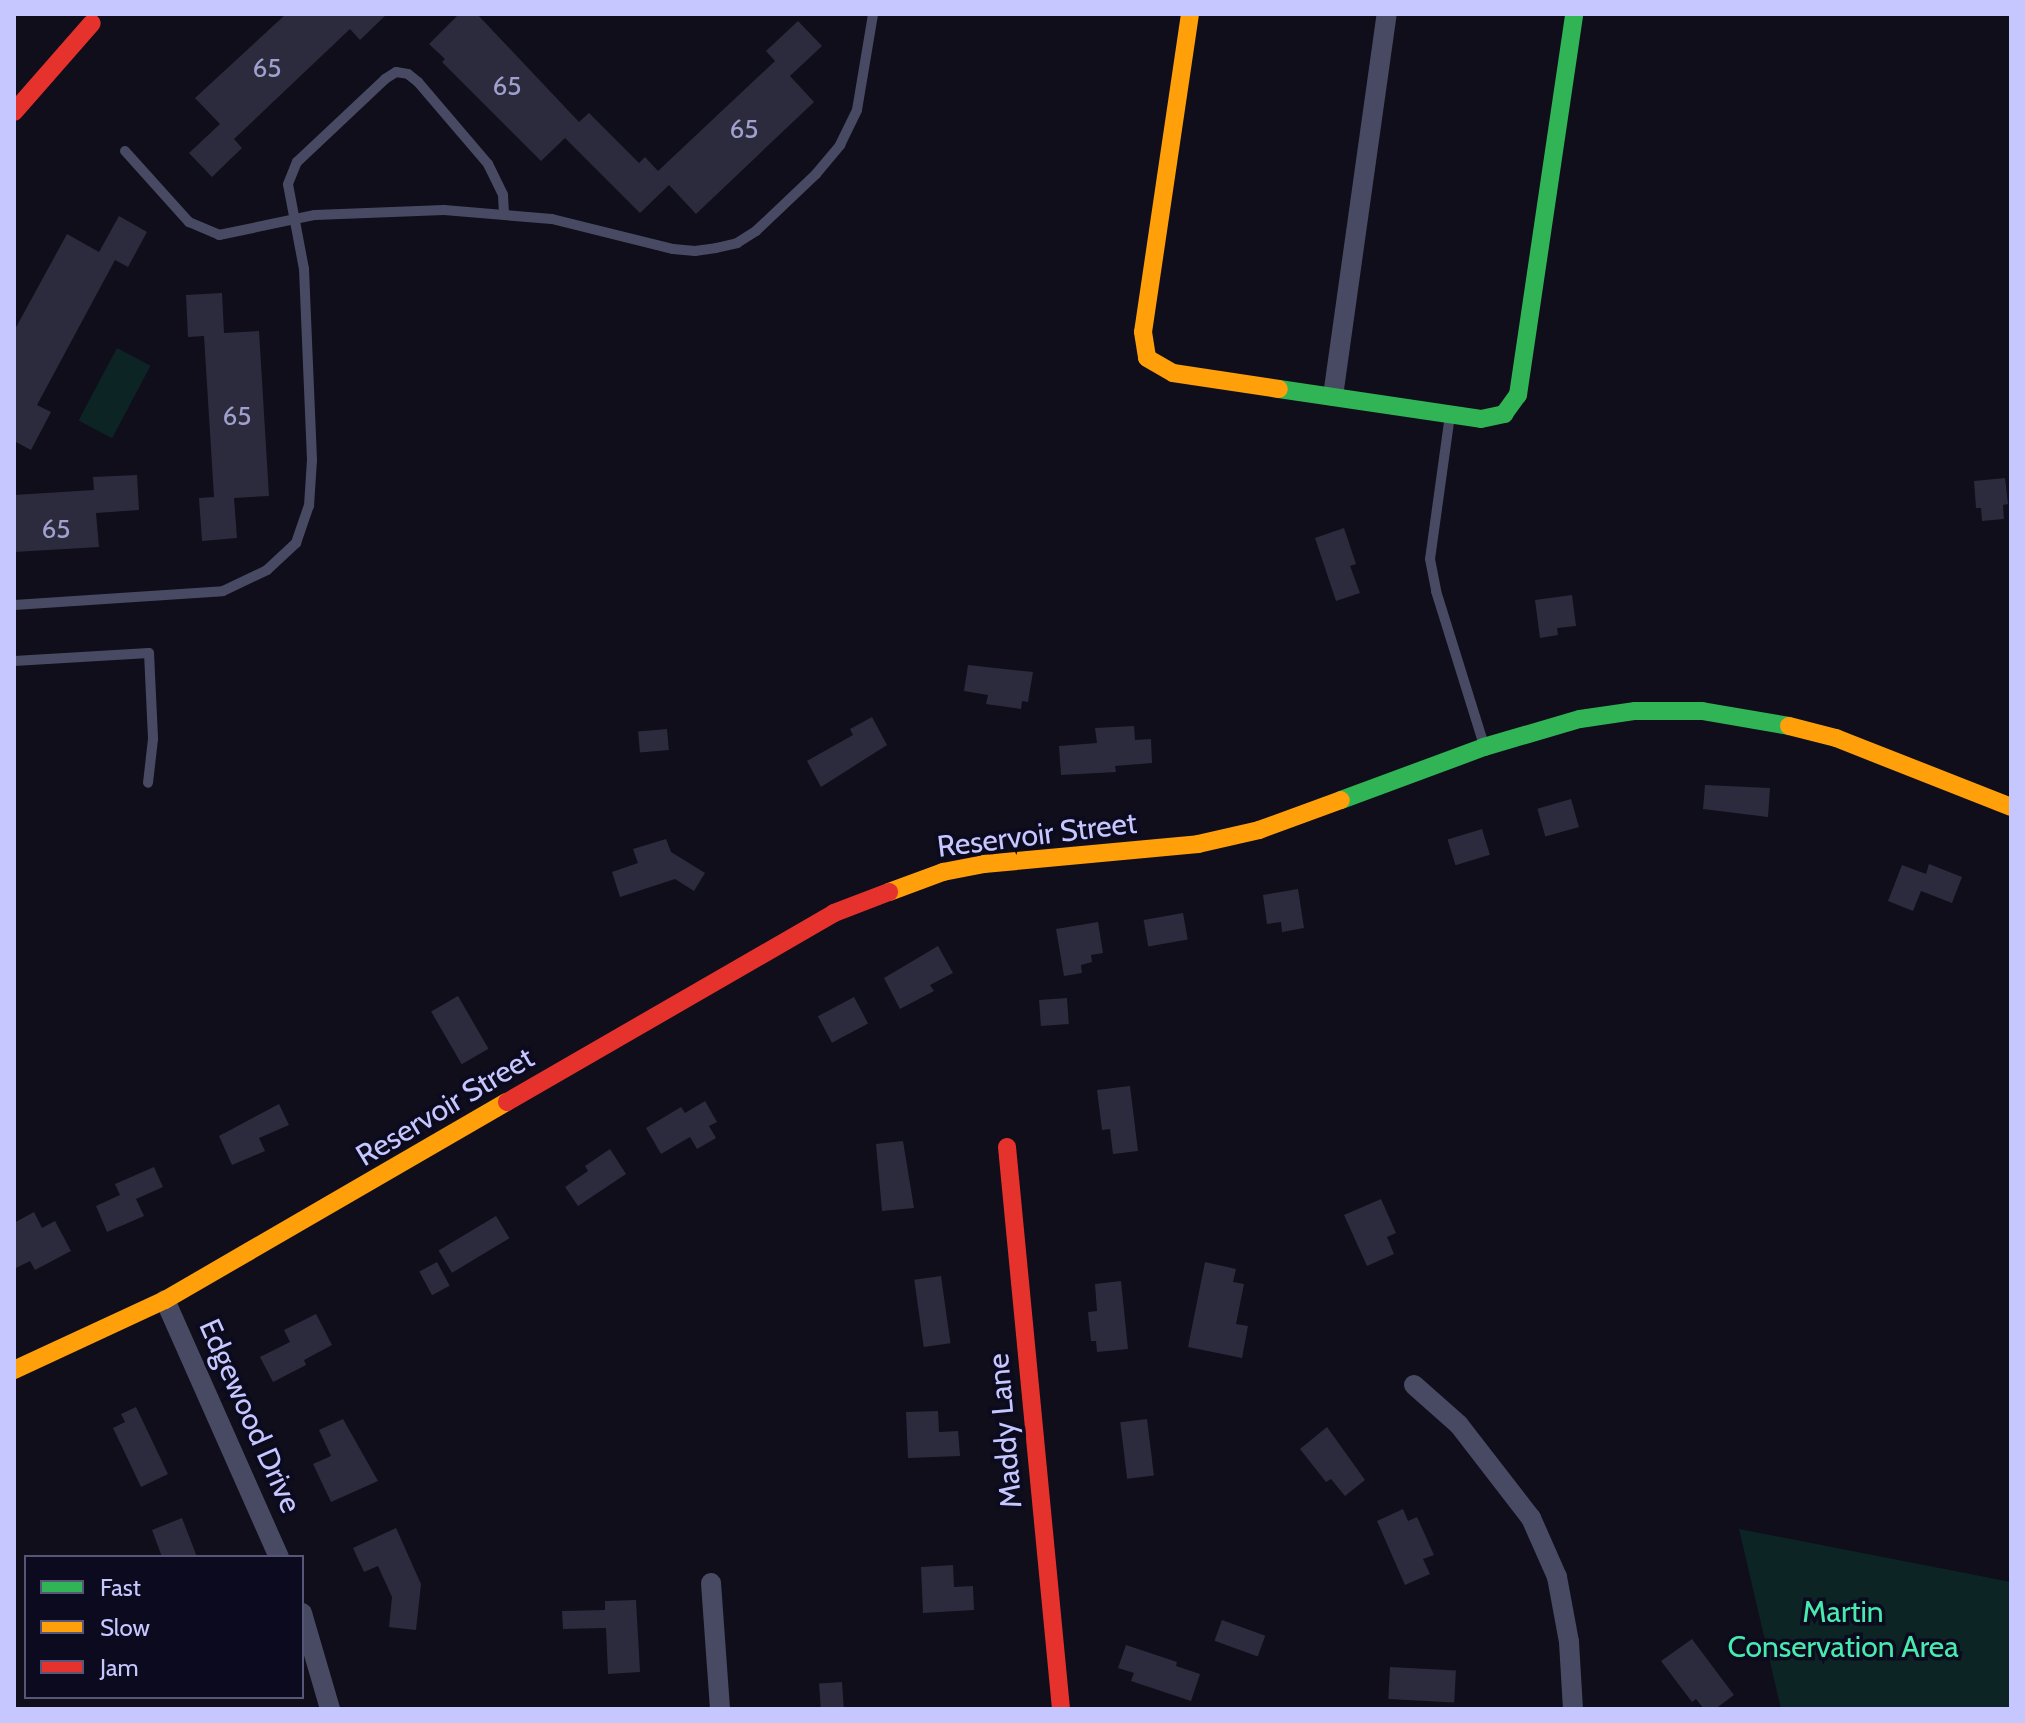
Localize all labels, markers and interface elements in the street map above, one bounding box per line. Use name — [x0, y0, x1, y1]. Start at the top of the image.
house number: 65 — [253, 53, 281, 85]
house number: 65 — [493, 71, 521, 103]
house number: 65 — [730, 114, 758, 146]
house number: 65 — [223, 401, 251, 433]
house number: 65 — [42, 514, 70, 546]
street label: Reservoir Street — [935, 805, 1139, 865]
street label: Reservoir Street — [350, 1040, 540, 1174]
street label: Edgewood Drive — [191, 1313, 309, 1519]
street label: Maddy Lane — [980, 1352, 1030, 1510]
legend — [24, 1555, 304, 1699]
text: Fast — [100, 1573, 141, 1602]
park label: Martin Conservation Area — [1727, 1594, 1959, 1664]
text: Slow — [100, 1613, 150, 1642]
text: Jam — [100, 1653, 138, 1682]

